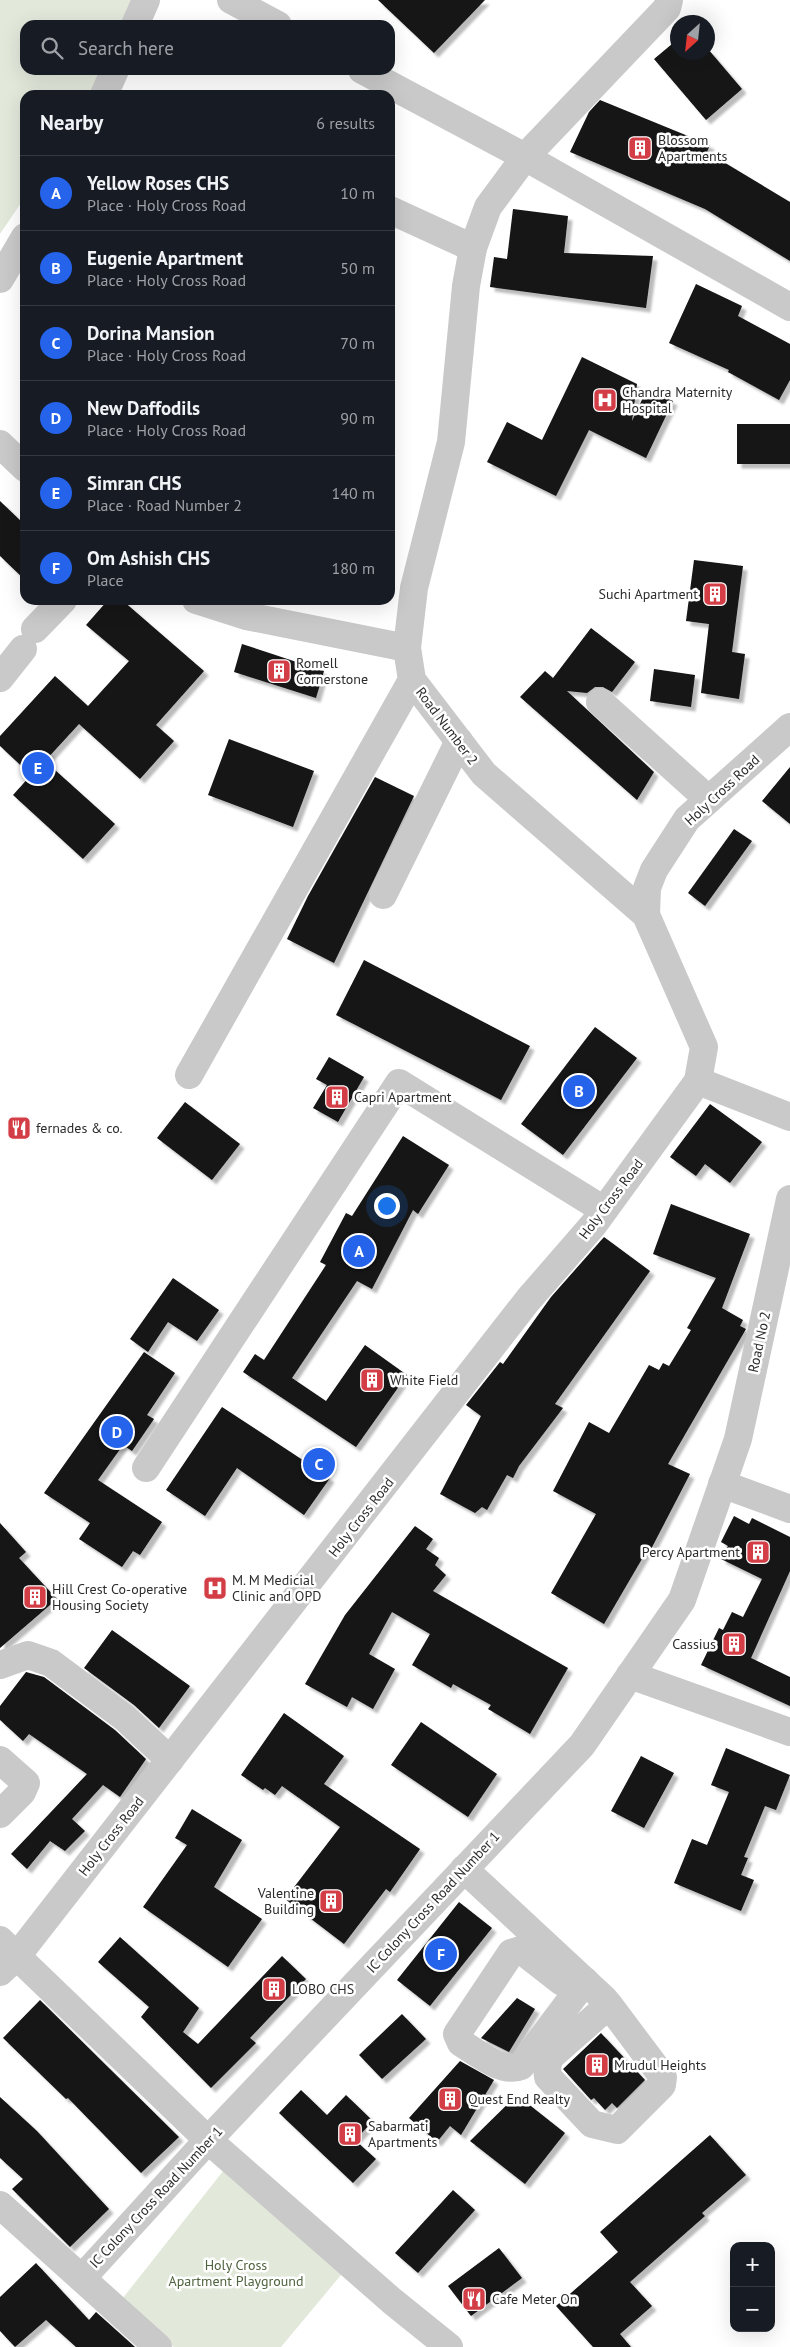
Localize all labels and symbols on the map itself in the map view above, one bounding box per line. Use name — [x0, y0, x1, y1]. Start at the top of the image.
north arrow — [670, 15, 715, 60]
place label: Blossom Apartments — [658, 131, 728, 165]
building icon: Blossom Apartments — [627, 135, 653, 161]
place label: Chandra Maternity Hospital — [622, 383, 733, 417]
hospital icon: Chandra Maternity Hospital — [592, 387, 618, 413]
building icon: Suchi Apartment — [702, 581, 728, 607]
place label: Suchi Apartment — [598, 585, 698, 603]
place label: Romell Cornerstone — [296, 654, 368, 688]
building icon: Romell Cornerstone — [266, 658, 292, 684]
street label: Road Number 2 — [412, 684, 482, 768]
pin: E — [22, 749, 54, 787]
street label: Holy Cross Road — [681, 751, 763, 829]
pin: B — [563, 1072, 595, 1110]
building icon: Capri Apartment — [324, 1084, 350, 1110]
place label: Capri Apartment — [354, 1088, 452, 1106]
restaurant icon: fernades & co. — [6, 1115, 32, 1141]
place label: fernades & co. — [36, 1119, 123, 1137]
street label: Holy Cross Road — [575, 1155, 647, 1243]
your location — [374, 1193, 400, 1219]
pin: A — [343, 1232, 375, 1270]
street label: Road No 2 — [744, 1310, 774, 1374]
building icon: White Field — [359, 1367, 385, 1393]
place label: White Field — [390, 1371, 458, 1389]
pin: D — [101, 1413, 133, 1451]
pin: C — [303, 1445, 335, 1483]
street label: Holy Cross Road — [324, 1474, 398, 1560]
building icon: Percy Apartment — [745, 1539, 771, 1565]
place label: Percy Apartment — [642, 1543, 740, 1561]
place label: M. M Medicial Clinic and OPD — [232, 1571, 321, 1605]
hospital icon: M. M Medicial Clinic and OPD — [202, 1575, 228, 1601]
place label: Hill Crest Co-operative Housing Society — [52, 1580, 187, 1614]
building icon: Hill Crest Co-operative Housing Society — [22, 1584, 48, 1610]
building icon: Cassius — [721, 1631, 747, 1657]
place label: Cassius — [672, 1635, 716, 1653]
street label: Holy Cross Road — [74, 1793, 148, 1879]
street label: IC Colony Cross Road Number 1 — [363, 1827, 503, 1977]
place label: Valentine Building — [257, 1884, 314, 1918]
building icon: Valentine Building — [318, 1888, 344, 1914]
pin: F — [425, 1935, 457, 1973]
building icon: LOBO CHS — [261, 1976, 287, 2002]
place label: LOBO CHS — [292, 1980, 354, 1998]
building icon: Mrudul Heights — [584, 2052, 610, 2078]
place label: Mrudul Heights — [614, 2056, 706, 2074]
building icon: Quest End Realty — [437, 2086, 463, 2112]
place label: Quest End Realty — [468, 2090, 571, 2108]
place label: Sabarmati Apartments — [368, 2117, 438, 2151]
building icon: Sabarmati Apartments — [337, 2121, 363, 2147]
street label: IC Colony Cross Road Number 1 — [86, 2122, 226, 2272]
park label: Holy Cross Apartment Playground — [168, 2256, 304, 2290]
restaurant icon: Cafe Meter On — [461, 2286, 487, 2312]
place label: Cafe Meter On — [492, 2290, 577, 2308]

